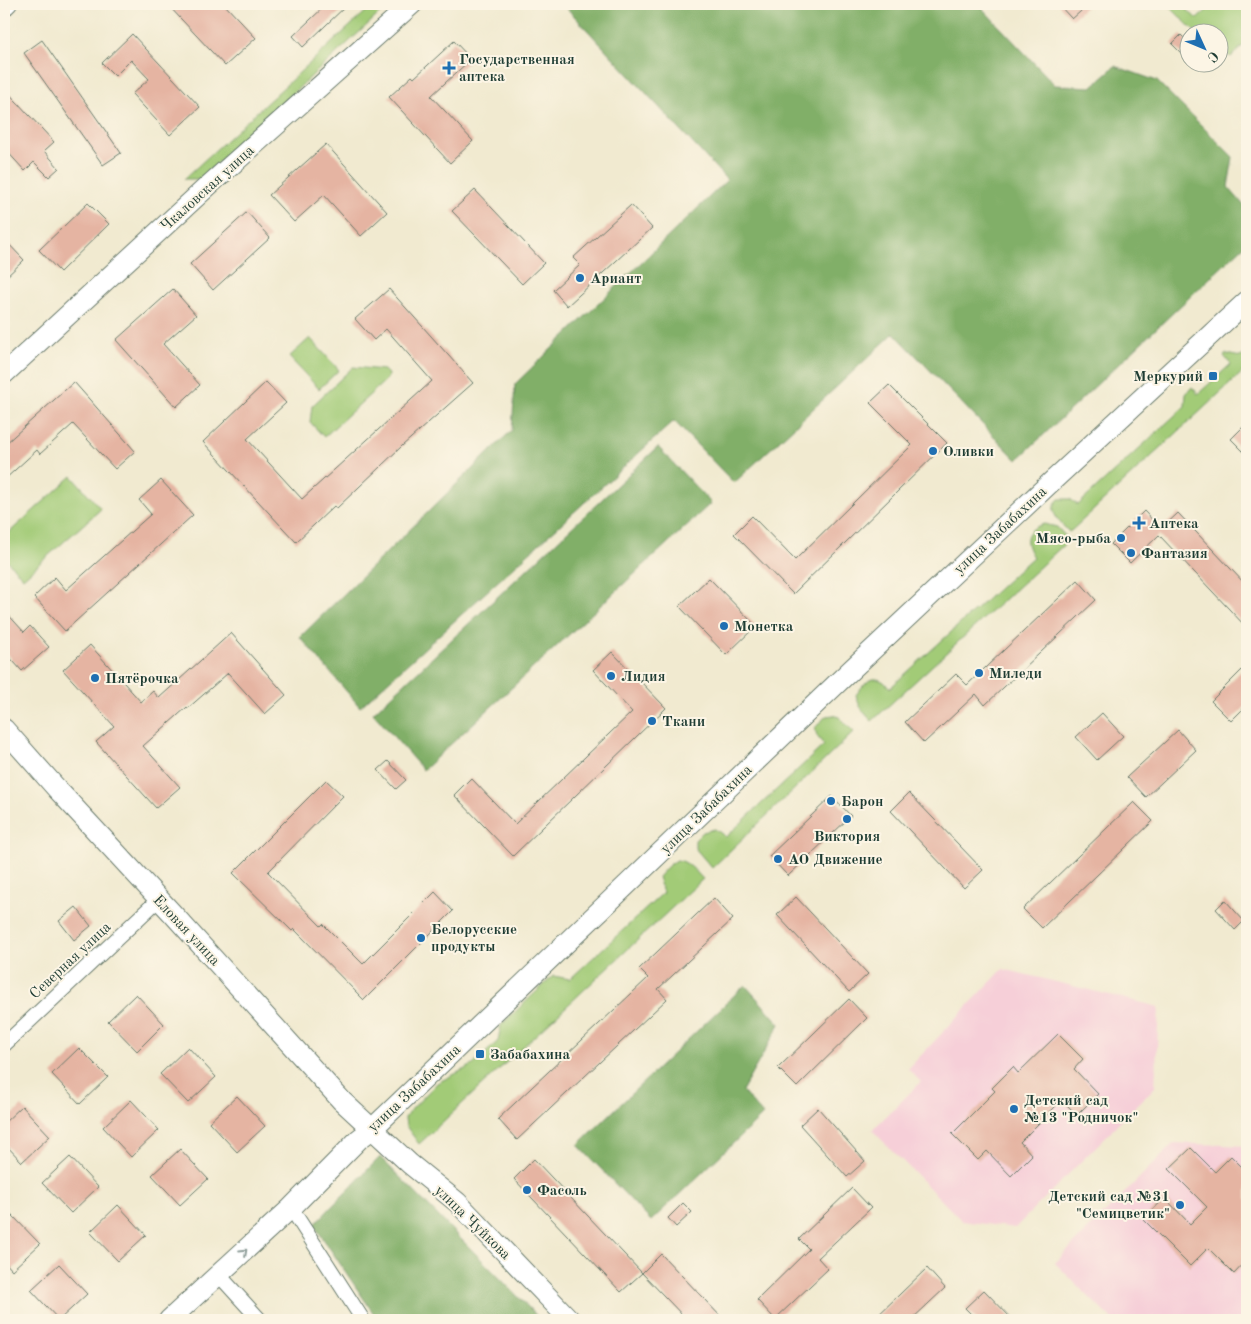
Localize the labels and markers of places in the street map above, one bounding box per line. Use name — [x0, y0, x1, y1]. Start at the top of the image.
place label: Государственная аптека — [459, 53, 575, 85]
marker: Государственная аптека — [443, 62, 455, 74]
marker: Ариант — [574, 272, 586, 284]
place label: Ариант — [590, 272, 641, 287]
place label: Меркурий — [1133, 370, 1203, 385]
marker: Меркурий — [1207, 370, 1219, 382]
marker: Оливки — [927, 445, 939, 457]
place label: Оливки — [943, 445, 994, 460]
marker: Аптека — [1133, 517, 1145, 529]
place label: Аптека — [1149, 517, 1199, 532]
place label: Мясо-рыба — [1036, 532, 1111, 547]
marker: Мясо-рыба — [1115, 532, 1127, 544]
marker: Фантазия — [1125, 547, 1137, 559]
place label: Фантазия — [1141, 547, 1208, 562]
marker: Монетка — [718, 620, 730, 632]
place label: Монетка — [734, 620, 794, 635]
marker: Миледи — [973, 667, 985, 679]
place label: Миледи — [989, 667, 1042, 682]
marker: Лидия — [605, 670, 617, 682]
place label: Лидия — [621, 670, 666, 685]
marker: Пятёрочка — [89, 672, 101, 684]
place label: Пятёрочка — [105, 672, 179, 687]
marker: Ткани — [646, 715, 658, 727]
place label: Ткани — [662, 715, 705, 730]
marker: Барон — [825, 795, 837, 807]
place label: Барон — [841, 795, 883, 810]
marker: Виктория — [841, 813, 853, 825]
place label: Виктория — [814, 830, 880, 845]
marker: АО Движение — [772, 853, 784, 865]
place label: АО Движение — [788, 853, 883, 868]
place label: Белорусские продукты — [431, 923, 517, 955]
marker: Белорусские продукты — [415, 932, 427, 944]
marker: Забабахина — [474, 1048, 486, 1060]
place label: Забабахина — [490, 1048, 571, 1063]
place label: Детский сад №13 "Родничок" — [1024, 1094, 1138, 1126]
marker: Детский сад №13 "Родничок" — [1008, 1103, 1020, 1115]
marker: Фасоль — [521, 1184, 533, 1196]
place label: Фасоль — [537, 1184, 587, 1199]
place label: Детский сад №31 "Семицветик" — [1048, 1190, 1170, 1222]
marker: Детский сад №31 "Семицветик" — [1174, 1199, 1186, 1211]

